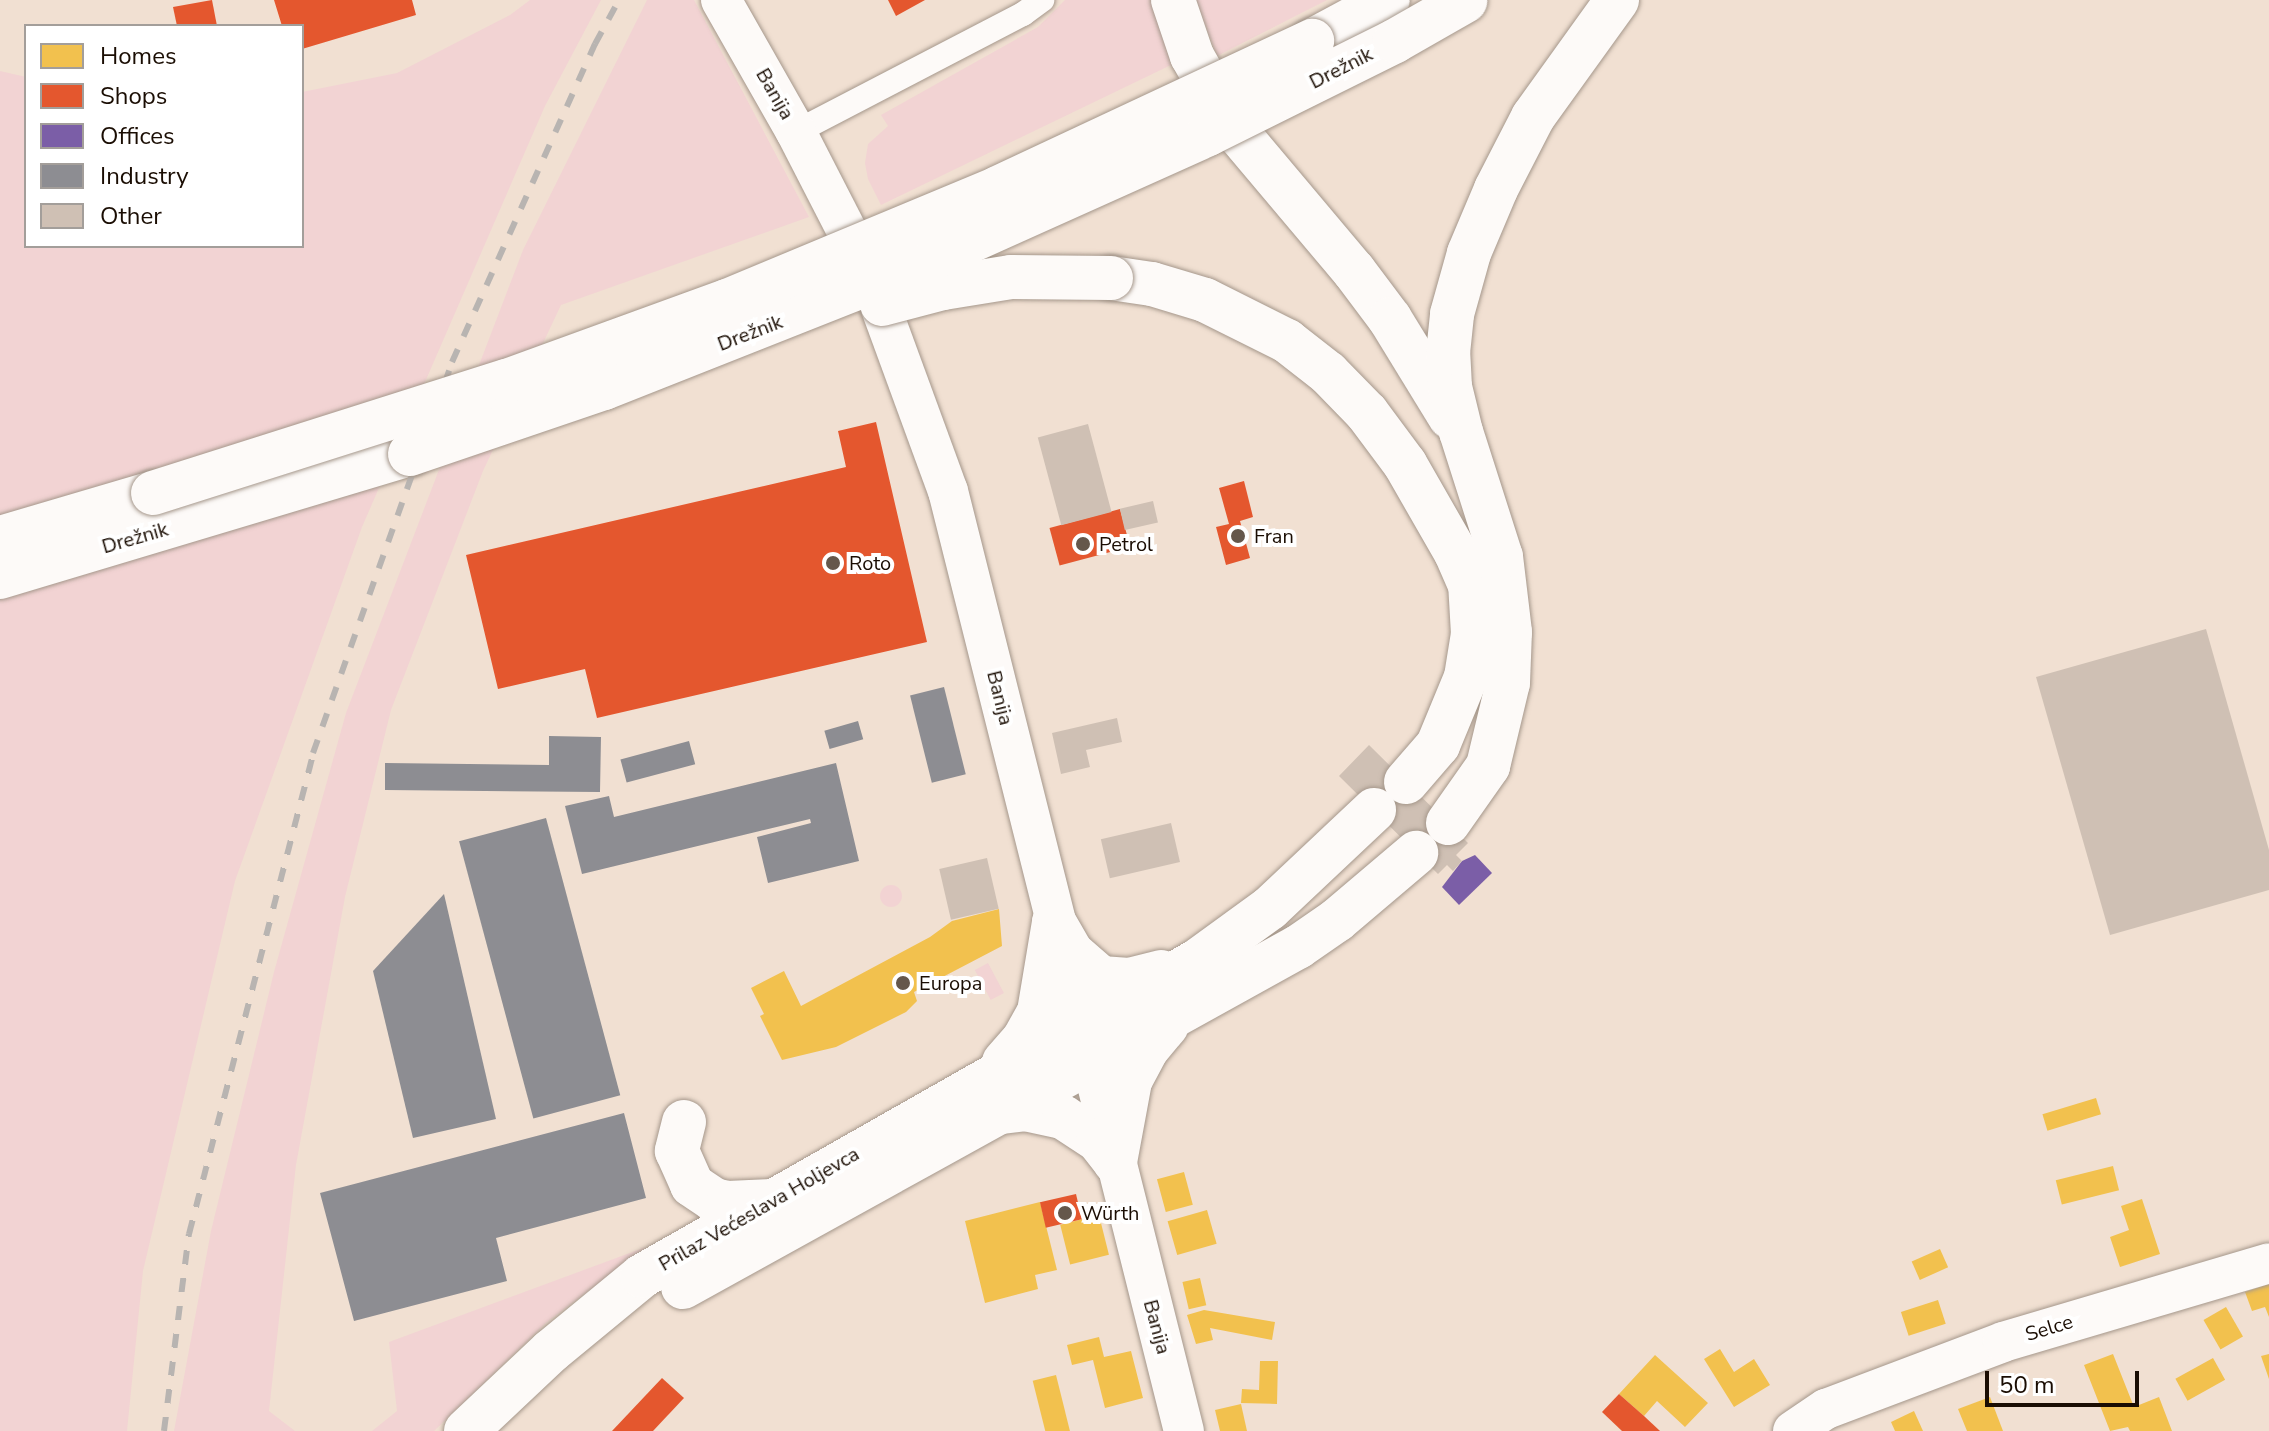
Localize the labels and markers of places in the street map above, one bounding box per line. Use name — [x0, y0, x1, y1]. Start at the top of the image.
place label: Fran — [1254, 524, 1294, 548]
marker: Fran — [1229, 527, 1247, 545]
place label: Petrol — [1099, 532, 1153, 556]
marker: Petrol — [1074, 535, 1092, 553]
place label: Roto — [849, 551, 891, 575]
marker: Roto — [824, 554, 842, 572]
place label: Europa — [919, 971, 982, 995]
marker: Europa — [894, 974, 912, 992]
place label: Würth — [1081, 1201, 1139, 1225]
marker: Würth — [1056, 1204, 1074, 1222]

